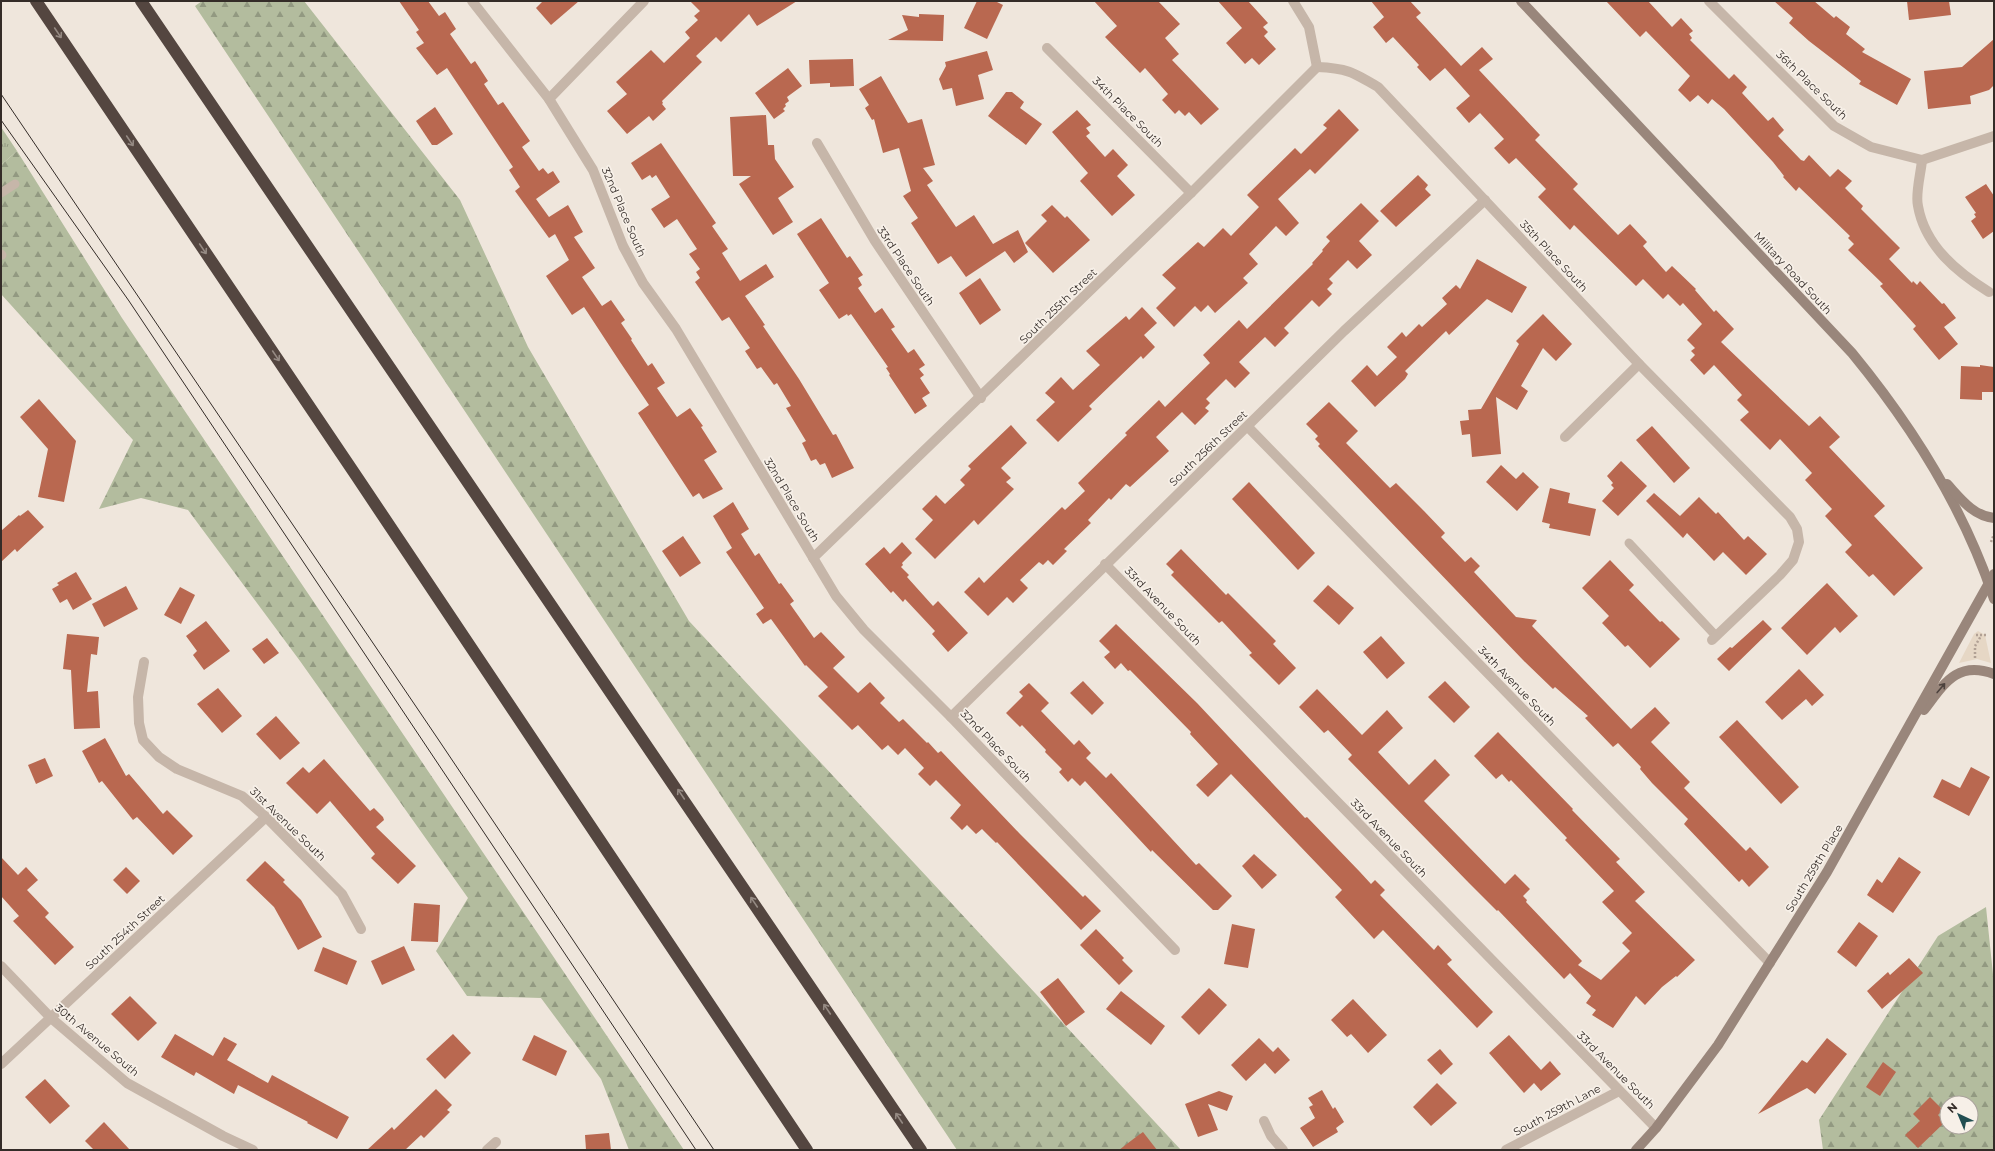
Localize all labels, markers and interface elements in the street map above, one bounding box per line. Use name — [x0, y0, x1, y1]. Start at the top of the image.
one-way arrow — [53, 28, 62, 39]
street label: 36th Place South — [1773, 47, 1851, 123]
street label: 34th Place South — [1090, 74, 1166, 150]
one-way arrow — [126, 135, 134, 146]
street label: 32nd Place South — [599, 165, 649, 259]
street label: 35th Place South — [1517, 217, 1591, 295]
street label: 33rd Place South — [874, 224, 938, 308]
street label: Military Road South — [1751, 229, 1835, 317]
one-way arrow — [199, 243, 207, 254]
street label: South 255th Street — [1016, 265, 1100, 347]
one-way arrow — [272, 351, 280, 362]
street label: South 256th Street — [1166, 407, 1250, 489]
street label: 32nd Place South — [761, 455, 823, 545]
street label: 33rd Avenue South — [1122, 564, 1204, 648]
street label: 34th Avenue South — [1475, 643, 1559, 729]
one-way arrow — [1937, 682, 1946, 693]
street label: 32nd Place South — [958, 707, 1034, 785]
street label: 31st Avenue South — [247, 784, 329, 864]
one-way arrow — [676, 789, 685, 800]
street label: 33rd Avenue South — [1348, 796, 1430, 880]
street label: South 259th Place — [1782, 821, 1846, 914]
street label: South 254th Street — [82, 891, 168, 972]
one-way arrow — [750, 897, 758, 908]
street label: 30th Avenue South — [52, 1001, 142, 1079]
one-way arrow — [823, 1004, 831, 1015]
street label: 33rd Avenue South — [1574, 1028, 1658, 1112]
street label: South 259th Lane — [1511, 1081, 1603, 1139]
north arrow — [1939, 1095, 1979, 1135]
text: N — [1944, 1100, 1960, 1116]
one-way arrow — [895, 1112, 903, 1123]

